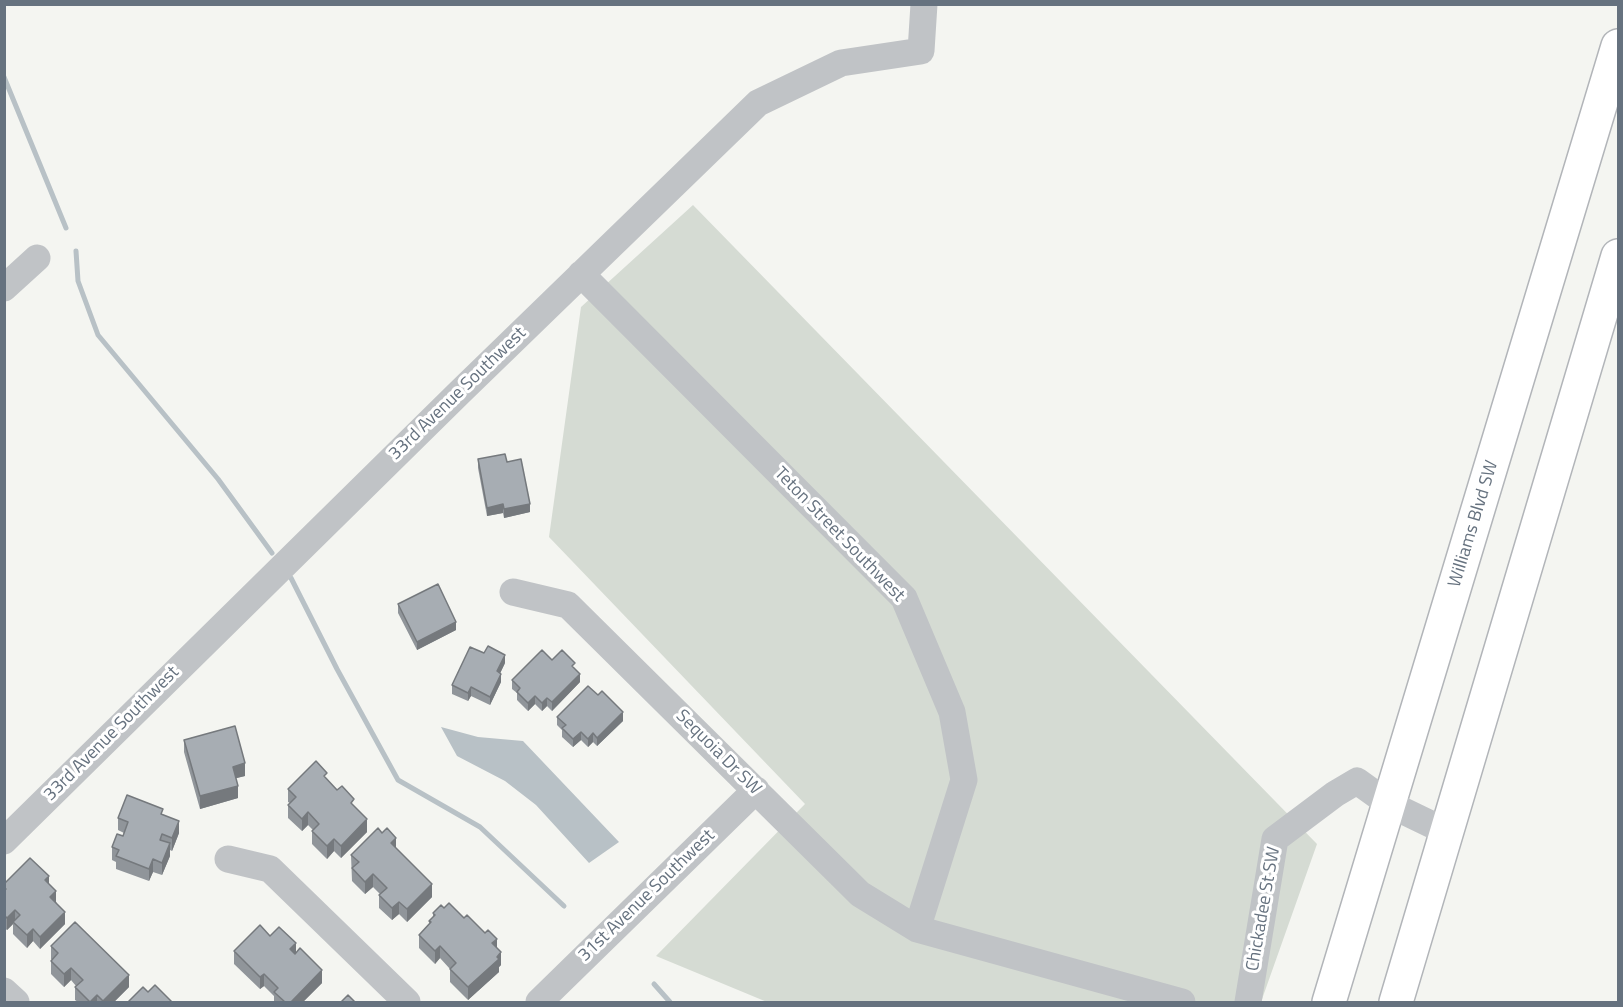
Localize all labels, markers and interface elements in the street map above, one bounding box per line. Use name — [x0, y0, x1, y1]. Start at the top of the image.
street label: 33rd Avenue Southwest — [385, 323, 531, 465]
street label: Williams Blvd SW — [1444, 458, 1504, 590]
street label: Teton Street Southwest — [769, 463, 909, 607]
street label: 33rd Avenue Southwest — [40, 662, 184, 806]
street label: Sequoia Dr SW — [671, 706, 765, 800]
street label: 31st Avenue Southwest — [574, 825, 720, 967]
street label: Chickadee St SW — [1242, 845, 1286, 973]

